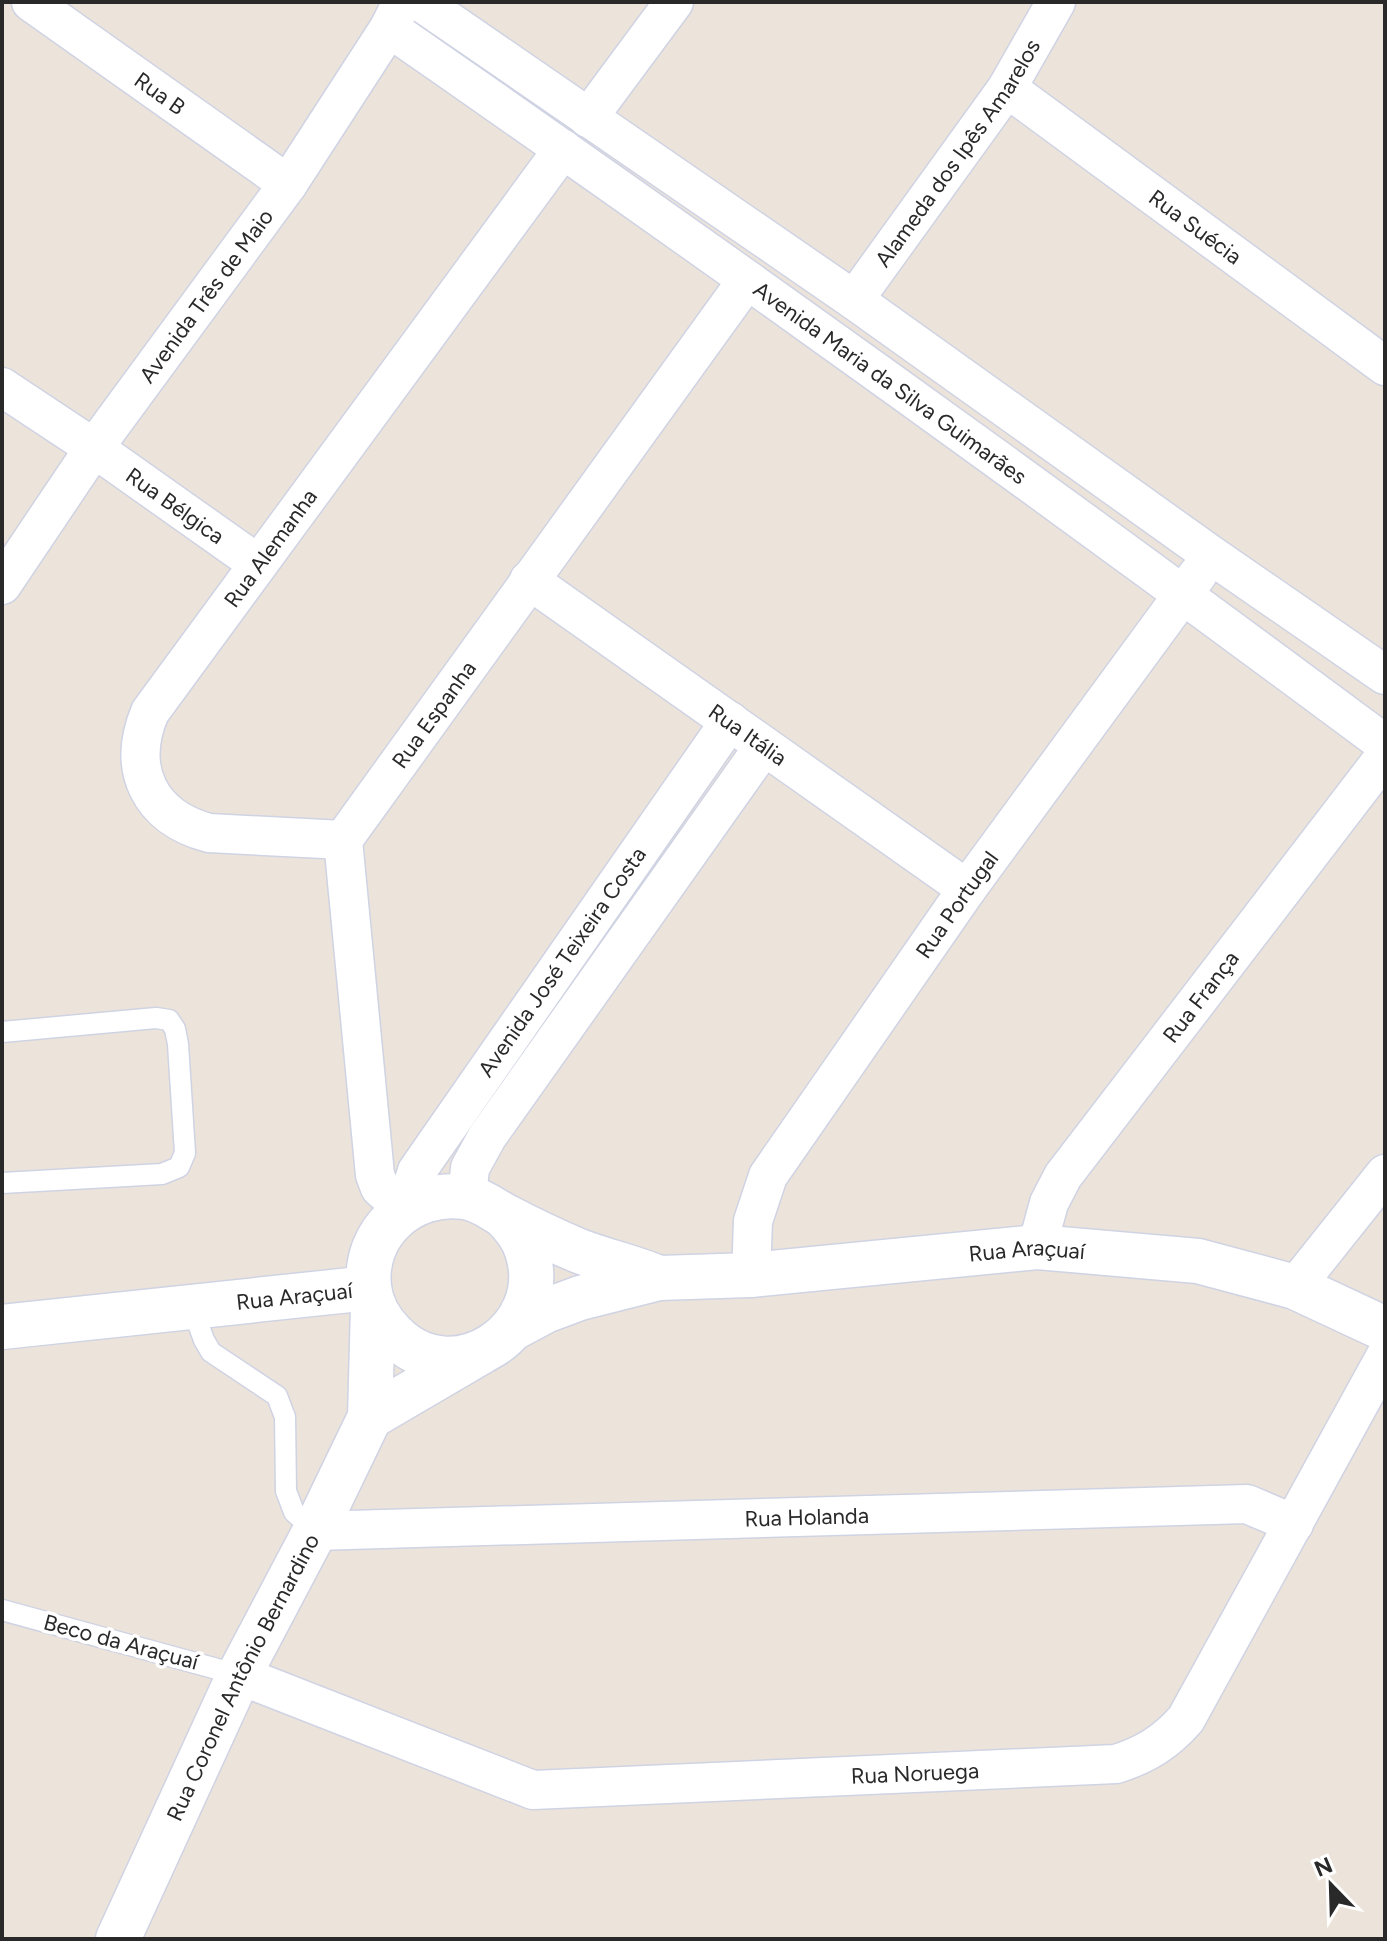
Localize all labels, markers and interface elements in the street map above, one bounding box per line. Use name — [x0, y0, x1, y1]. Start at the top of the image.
street label: Alameda dos Ipês Amarelos — [869, 34, 1046, 272]
street label: Rua B — [129, 66, 191, 121]
street label: Rua Suécia — [1144, 184, 1247, 270]
street label: Avenida Três de Maio — [133, 203, 279, 388]
street label: Avenida Maria da Silva Guimarães — [749, 275, 1032, 490]
street label: Rua Bélgica — [121, 462, 230, 550]
street label: Rua Alemanha — [218, 484, 323, 613]
street label: Rua Espanha — [386, 655, 481, 773]
street label: Rua Itália — [704, 698, 792, 771]
street label: Avenida José Teixeira Costa — [472, 842, 652, 1082]
street label: Rua Portugal — [910, 846, 1004, 963]
street label: Rua França — [1157, 945, 1244, 1048]
street label: Rua Araçuaí — [967, 1233, 1087, 1267]
street label: Rua Araçuaí — [235, 1276, 355, 1316]
street label: Rua Holanda — [744, 1501, 869, 1532]
street label: Rua Coronel Antônio Bernardino — [161, 1529, 325, 1825]
street label: Beco da Araçuaí — [41, 1608, 202, 1676]
street label: Rua Noruega — [850, 1757, 980, 1789]
north arrow — [1291, 1845, 1371, 1925]
text: N — [1310, 1851, 1336, 1883]

